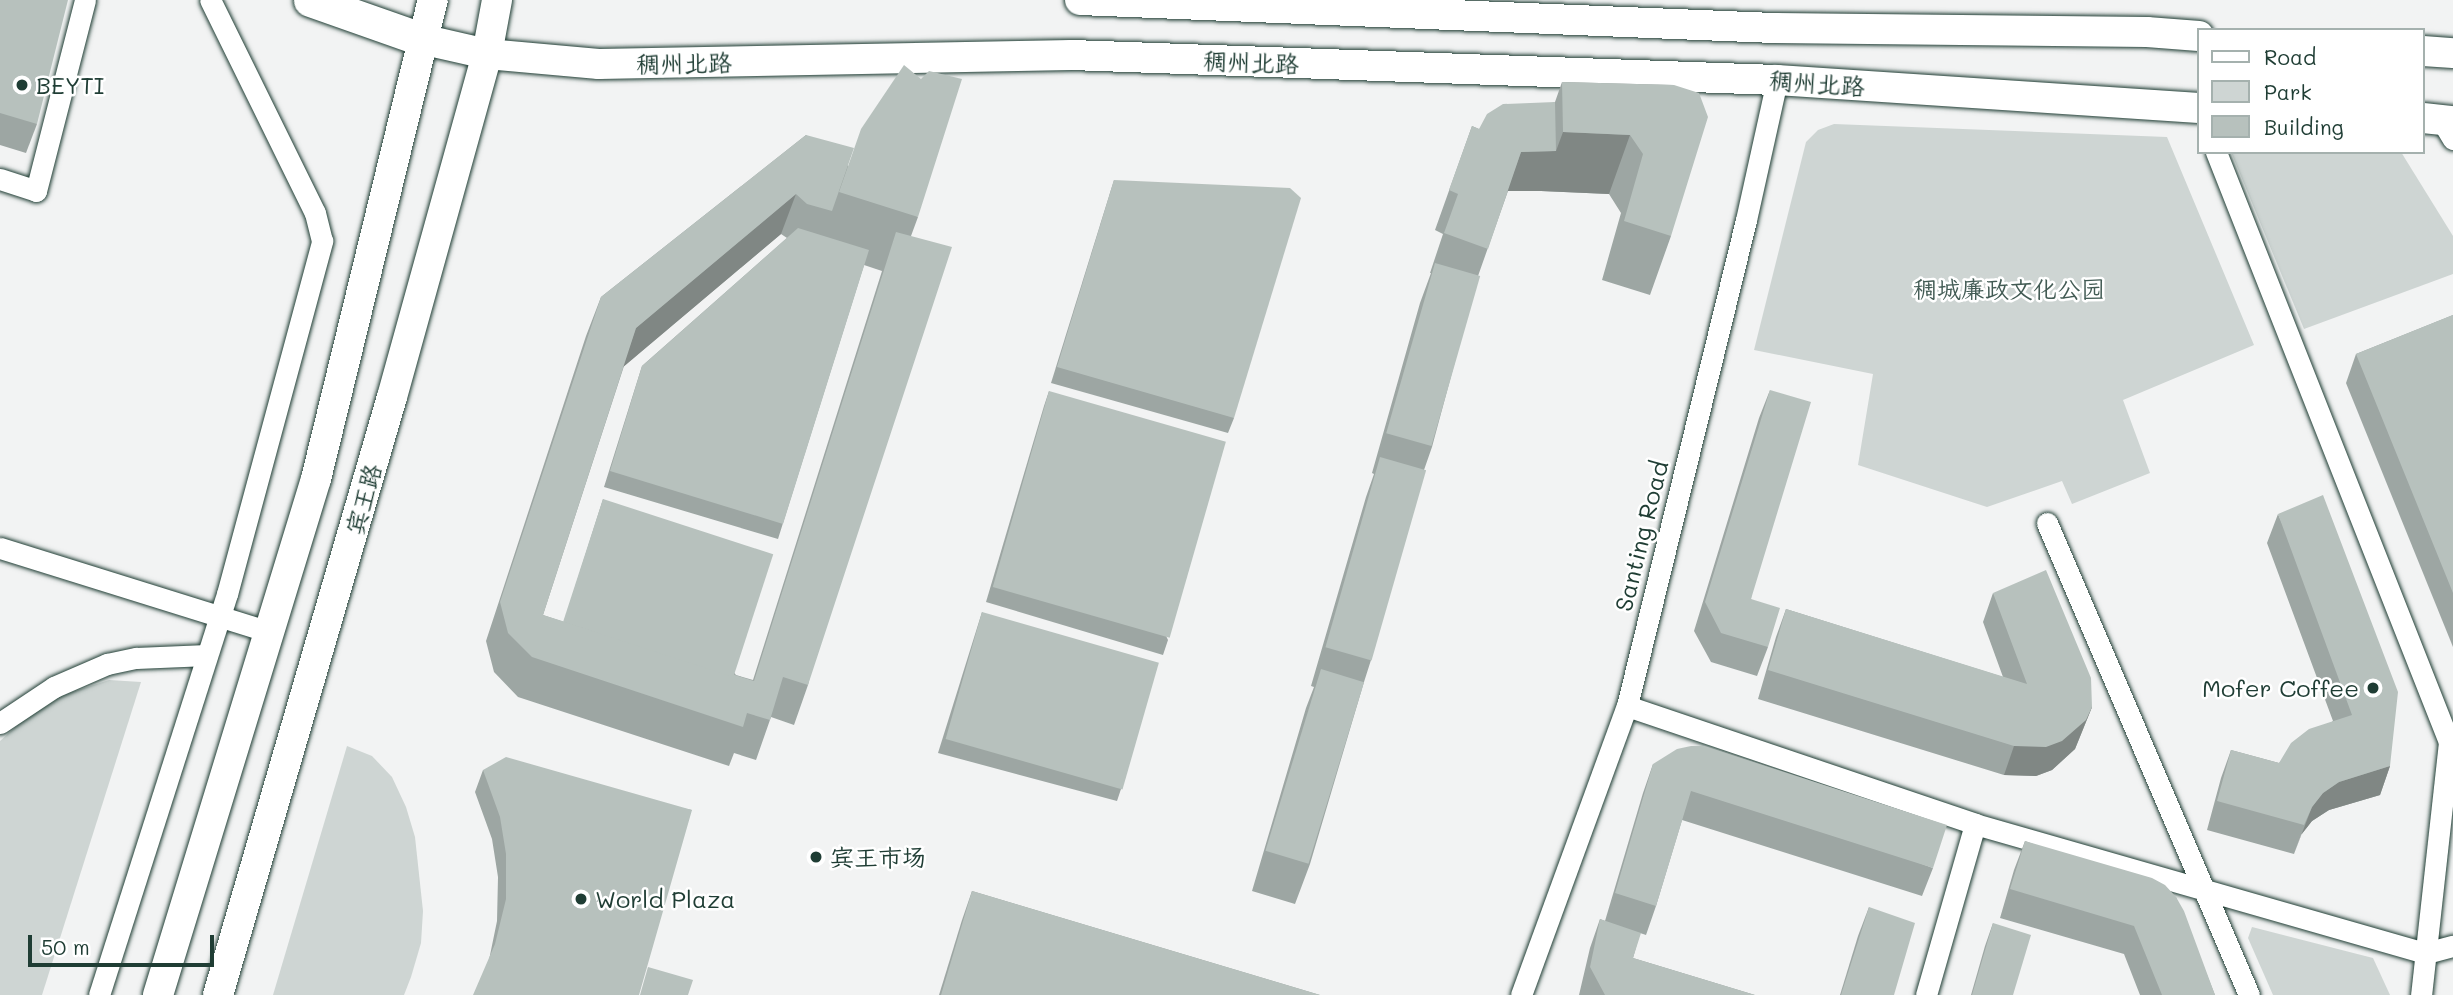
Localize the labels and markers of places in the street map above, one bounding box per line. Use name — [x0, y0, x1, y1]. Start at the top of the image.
place label: BEYTI — [36, 71, 104, 99]
marker: BEYTI — [14, 77, 30, 93]
place label: Mofer Coffee — [2202, 674, 2359, 702]
marker: Mofer Coffee — [2365, 680, 2381, 696]
place label: 宾王市场 — [830, 843, 926, 871]
marker: 宾王市场 — [808, 849, 824, 865]
place label: World Plaza — [595, 885, 735, 913]
marker: World Plaza — [573, 891, 589, 907]

